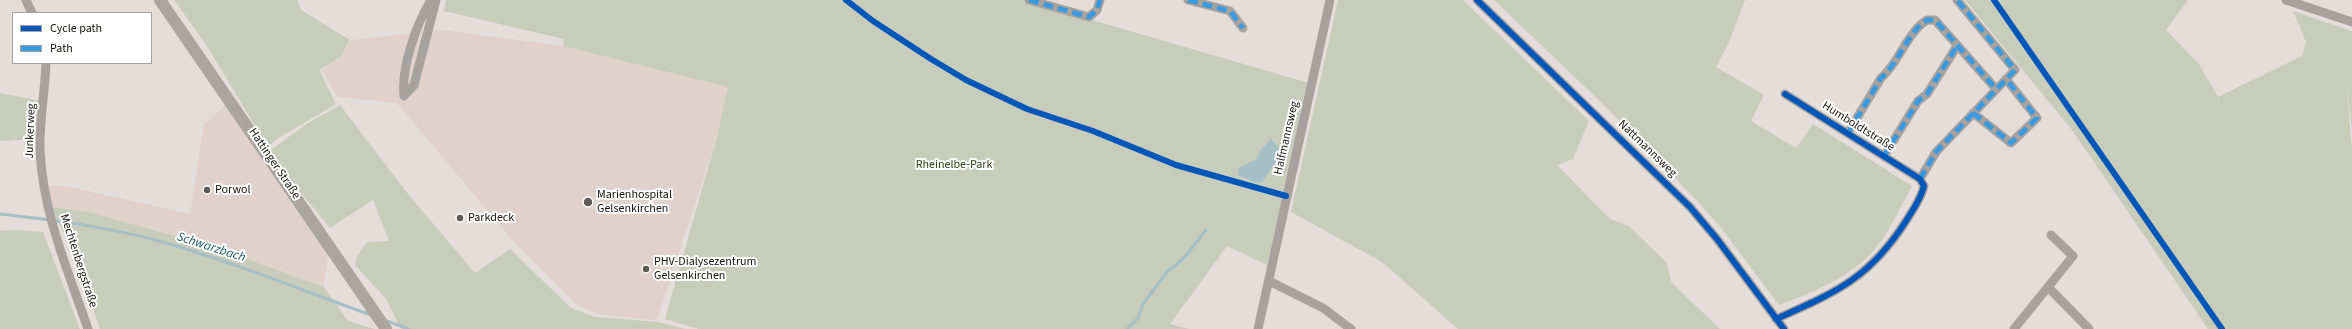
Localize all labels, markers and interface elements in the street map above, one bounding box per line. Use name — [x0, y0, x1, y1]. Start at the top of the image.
legend — [12, 12, 152, 64]
text: Cycle path — [50, 20, 102, 37]
text: Path — [50, 40, 73, 57]
street label: Humboldtstraße — [1819, 99, 1897, 155]
street label: Halfmannsweg — [1272, 100, 1302, 176]
street label: Junkerweg — [23, 103, 39, 159]
street label: Nattmannsweg — [1615, 117, 1679, 181]
street label: Hattinger Straße — [245, 126, 303, 202]
park label: Rheinelbe-Park — [916, 158, 992, 172]
place label: Porwol — [215, 183, 251, 197]
marker: Porwol — [202, 185, 212, 195]
place label: Marienhospital Gelsenkirchen — [597, 188, 672, 216]
marker: Marienhospital Gelsenkirchen — [582, 196, 594, 208]
place label: Parkdeck — [468, 211, 514, 225]
street label: Mechtenbergstraße — [56, 212, 100, 310]
marker: Parkdeck — [455, 213, 465, 223]
water label: Schwarzbach — [175, 230, 247, 266]
place label: PHV-Dialysezentrum Gelsenkirchen — [654, 255, 757, 283]
marker: PHV-Dialysezentrum Gelsenkirchen — [641, 264, 651, 274]

